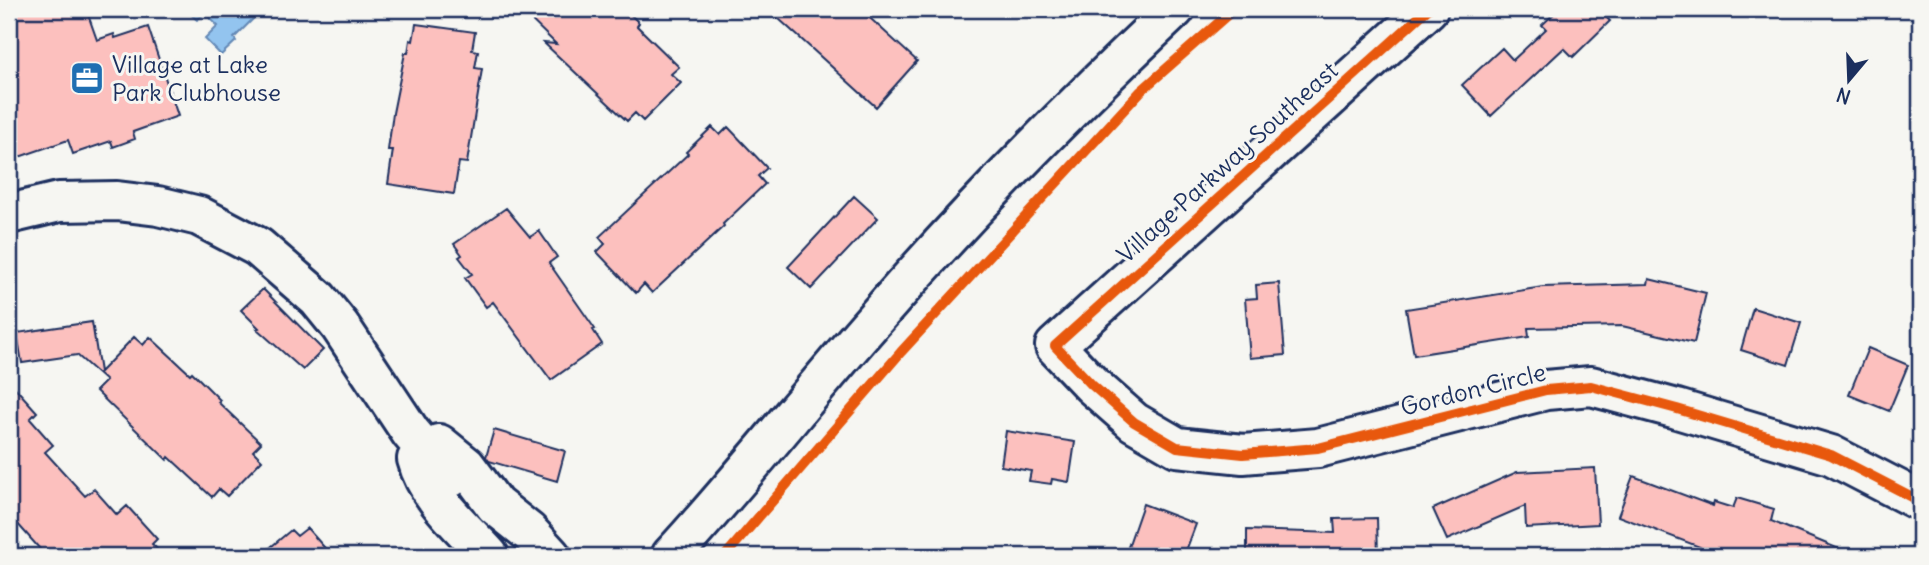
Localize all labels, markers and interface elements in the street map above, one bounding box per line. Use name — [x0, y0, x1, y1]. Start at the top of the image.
north arrow — [1814, 46, 1884, 116]
place label: Village at Lake Park Clubhouse — [112, 49, 281, 107]
street label: Village Parkway Southeast — [1110, 55, 1344, 269]
office icon: Village at Lake Park Clubhouse — [68, 59, 106, 97]
text: N — [1833, 83, 1854, 110]
street label: Gordon Circle — [1397, 356, 1549, 422]

